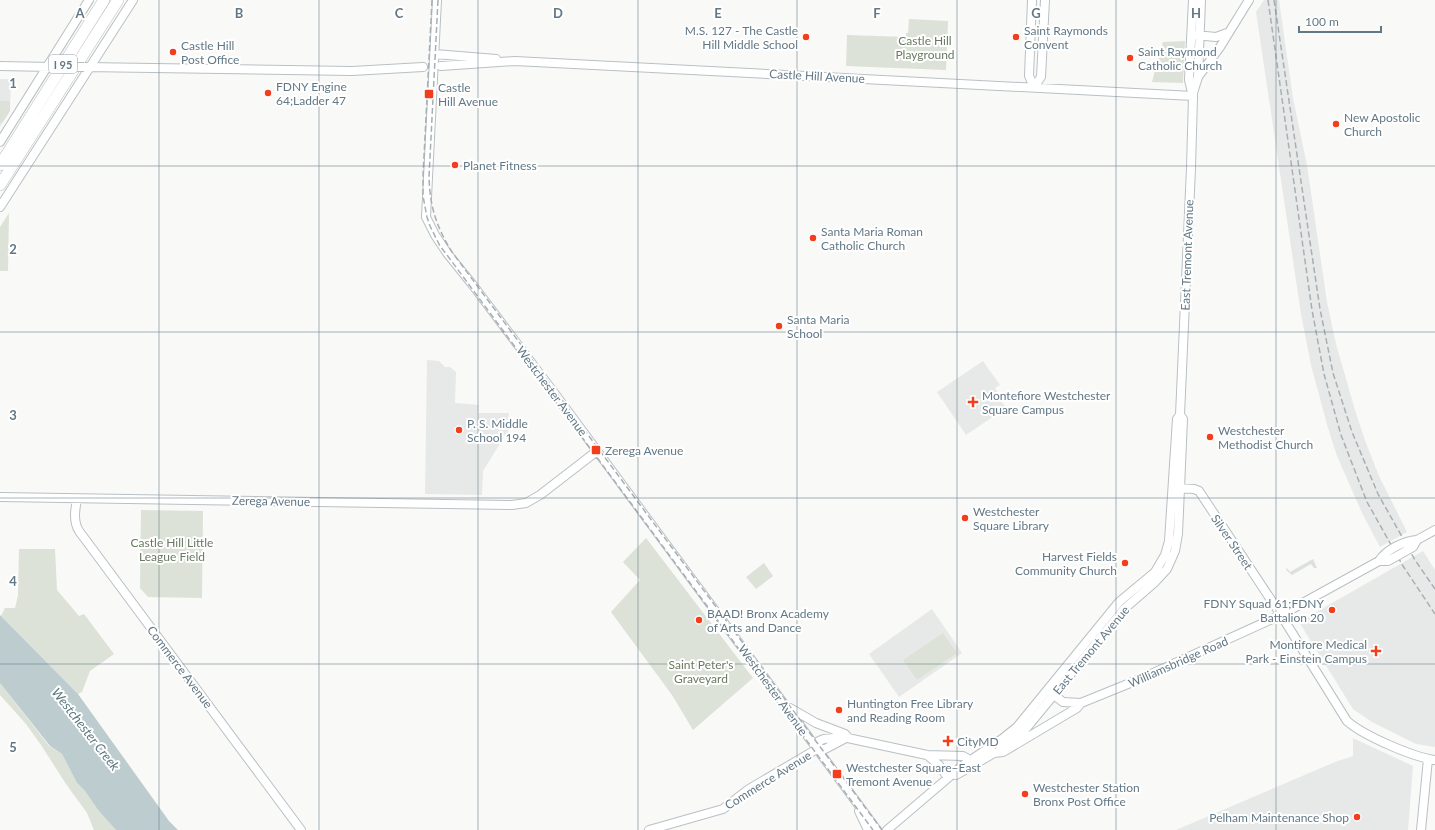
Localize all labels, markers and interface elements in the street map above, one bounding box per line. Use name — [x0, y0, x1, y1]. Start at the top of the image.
text: A — [74, 5, 85, 21]
text: B — [235, 5, 244, 21]
text: C — [395, 5, 404, 21]
text: D — [553, 5, 563, 21]
text: E — [714, 5, 722, 21]
text: F — [873, 5, 881, 21]
text: G — [1031, 5, 1041, 21]
text: H — [1191, 5, 1201, 21]
scale bar — [1299, 8, 1381, 34]
text: 100 m — [1305, 14, 1339, 29]
place label: M.S. 127 - The Castle Hill Middle School — [685, 23, 798, 52]
place label: Saint Raymonds Convent — [1024, 23, 1108, 52]
marker: M.S. 127 - The Castle Hill Middle School — [801, 32, 811, 42]
marker: Saint Raymonds Convent — [1011, 32, 1021, 42]
park label: Castle Hill Playground — [895, 33, 955, 62]
place label: Castle Hill Post Office — [181, 38, 239, 67]
place label: Saint Raymond Catholic Church — [1138, 44, 1222, 73]
marker: Castle Hill Post Office — [168, 47, 178, 57]
marker: Saint Raymond Catholic Church — [1125, 53, 1135, 63]
road number: I 95 — [49, 55, 77, 73]
street label: Castle Hill Avenue — [769, 66, 865, 86]
text: 1 — [9, 75, 17, 91]
place label: FDNY Engine 64;Ladder 47 — [276, 79, 347, 108]
place label: Castle Hill Avenue — [438, 80, 498, 109]
marker: FDNY Engine 64;Ladder 47 — [263, 88, 273, 98]
marker: Castle Hill Avenue — [423, 88, 435, 100]
place label: New Apostolic Church — [1344, 110, 1421, 139]
marker: New Apostolic Church — [1331, 119, 1341, 129]
place label: Planet Fitness — [463, 158, 537, 173]
marker: Planet Fitness — [450, 160, 460, 170]
street label: East Tremont Avenue — [1178, 199, 1196, 311]
place label: Santa Maria Roman Catholic Church — [821, 224, 923, 253]
marker: Santa Maria Roman Catholic Church — [808, 233, 818, 243]
text: 2 — [9, 241, 17, 257]
place label: Santa Maria School — [787, 312, 850, 341]
marker: Santa Maria School — [774, 321, 784, 331]
street label: Westchester Avenue — [513, 343, 591, 439]
place label: Montefiore Westchester Square Campus — [982, 388, 1111, 417]
marker: Montefiore Westchester Square Campus — [967, 396, 979, 408]
text: 3 — [9, 407, 17, 423]
place label: P. S. Middle School 194 — [467, 416, 528, 445]
place label: Westchester Methodist Church — [1218, 423, 1313, 452]
marker: P. S. Middle School 194 — [454, 425, 464, 435]
marker: Westchester Methodist Church — [1205, 432, 1215, 442]
place label: Zerega Avenue — [605, 443, 683, 458]
marker: Zerega Avenue — [590, 444, 602, 456]
street label: Zerega Avenue — [232, 493, 310, 509]
place label: Westchester Square Library — [973, 504, 1050, 533]
street label: Silver Street — [1208, 512, 1256, 573]
marker: Westchester Square Library — [960, 513, 970, 523]
park label: Castle Hill Little League Field — [131, 535, 213, 564]
place label: Harvest Fields Community Church — [1015, 549, 1117, 578]
marker: Harvest Fields Community Church — [1120, 558, 1130, 568]
text: 4 — [9, 573, 17, 589]
place label: FDNY Squad 61;FDNY Battalion 20 — [1204, 596, 1325, 625]
street label: East Tremont Avenue — [1049, 603, 1133, 697]
marker: FDNY Squad 61;FDNY Battalion 20 — [1327, 605, 1337, 615]
place label: BAAD! Bronx Academy of Arts and Dance — [707, 606, 830, 635]
marker: BAAD! Bronx Academy of Arts and Dance — [694, 615, 704, 625]
street label: Commerce Avenue — [144, 623, 216, 711]
street label: Williamsbridge Road — [1126, 633, 1230, 691]
place label: Montifore Medical Park - Einstein Campus — [1246, 637, 1367, 666]
street label: Westchester Avenue — [735, 642, 811, 738]
marker: Montifore Medical Park - Einstein Campus — [1370, 645, 1382, 657]
park label: Saint Peter's Graveyard — [669, 657, 733, 686]
water label: Westchester Creek — [49, 684, 124, 774]
place label: Huntington Free Library and Reading Room — [847, 696, 974, 725]
marker: Huntington Free Library and Reading Room — [834, 705, 844, 715]
place label: CityMD — [957, 734, 999, 749]
marker: CityMD — [942, 735, 954, 747]
text: 5 — [9, 739, 17, 755]
street label: Commerce Avenue — [722, 747, 814, 813]
place label: Westchester Square–East Tremont Avenue — [846, 760, 982, 789]
marker: Westchester Square–East Tremont Avenue — [831, 768, 843, 780]
place label: Westchester Station Bronx Post Office — [1033, 780, 1140, 809]
marker: Westchester Station Bronx Post Office — [1020, 789, 1030, 799]
place label: Pelham Maintenance Shop — [1209, 810, 1349, 825]
marker: Pelham Maintenance Shop — [1352, 812, 1362, 822]

